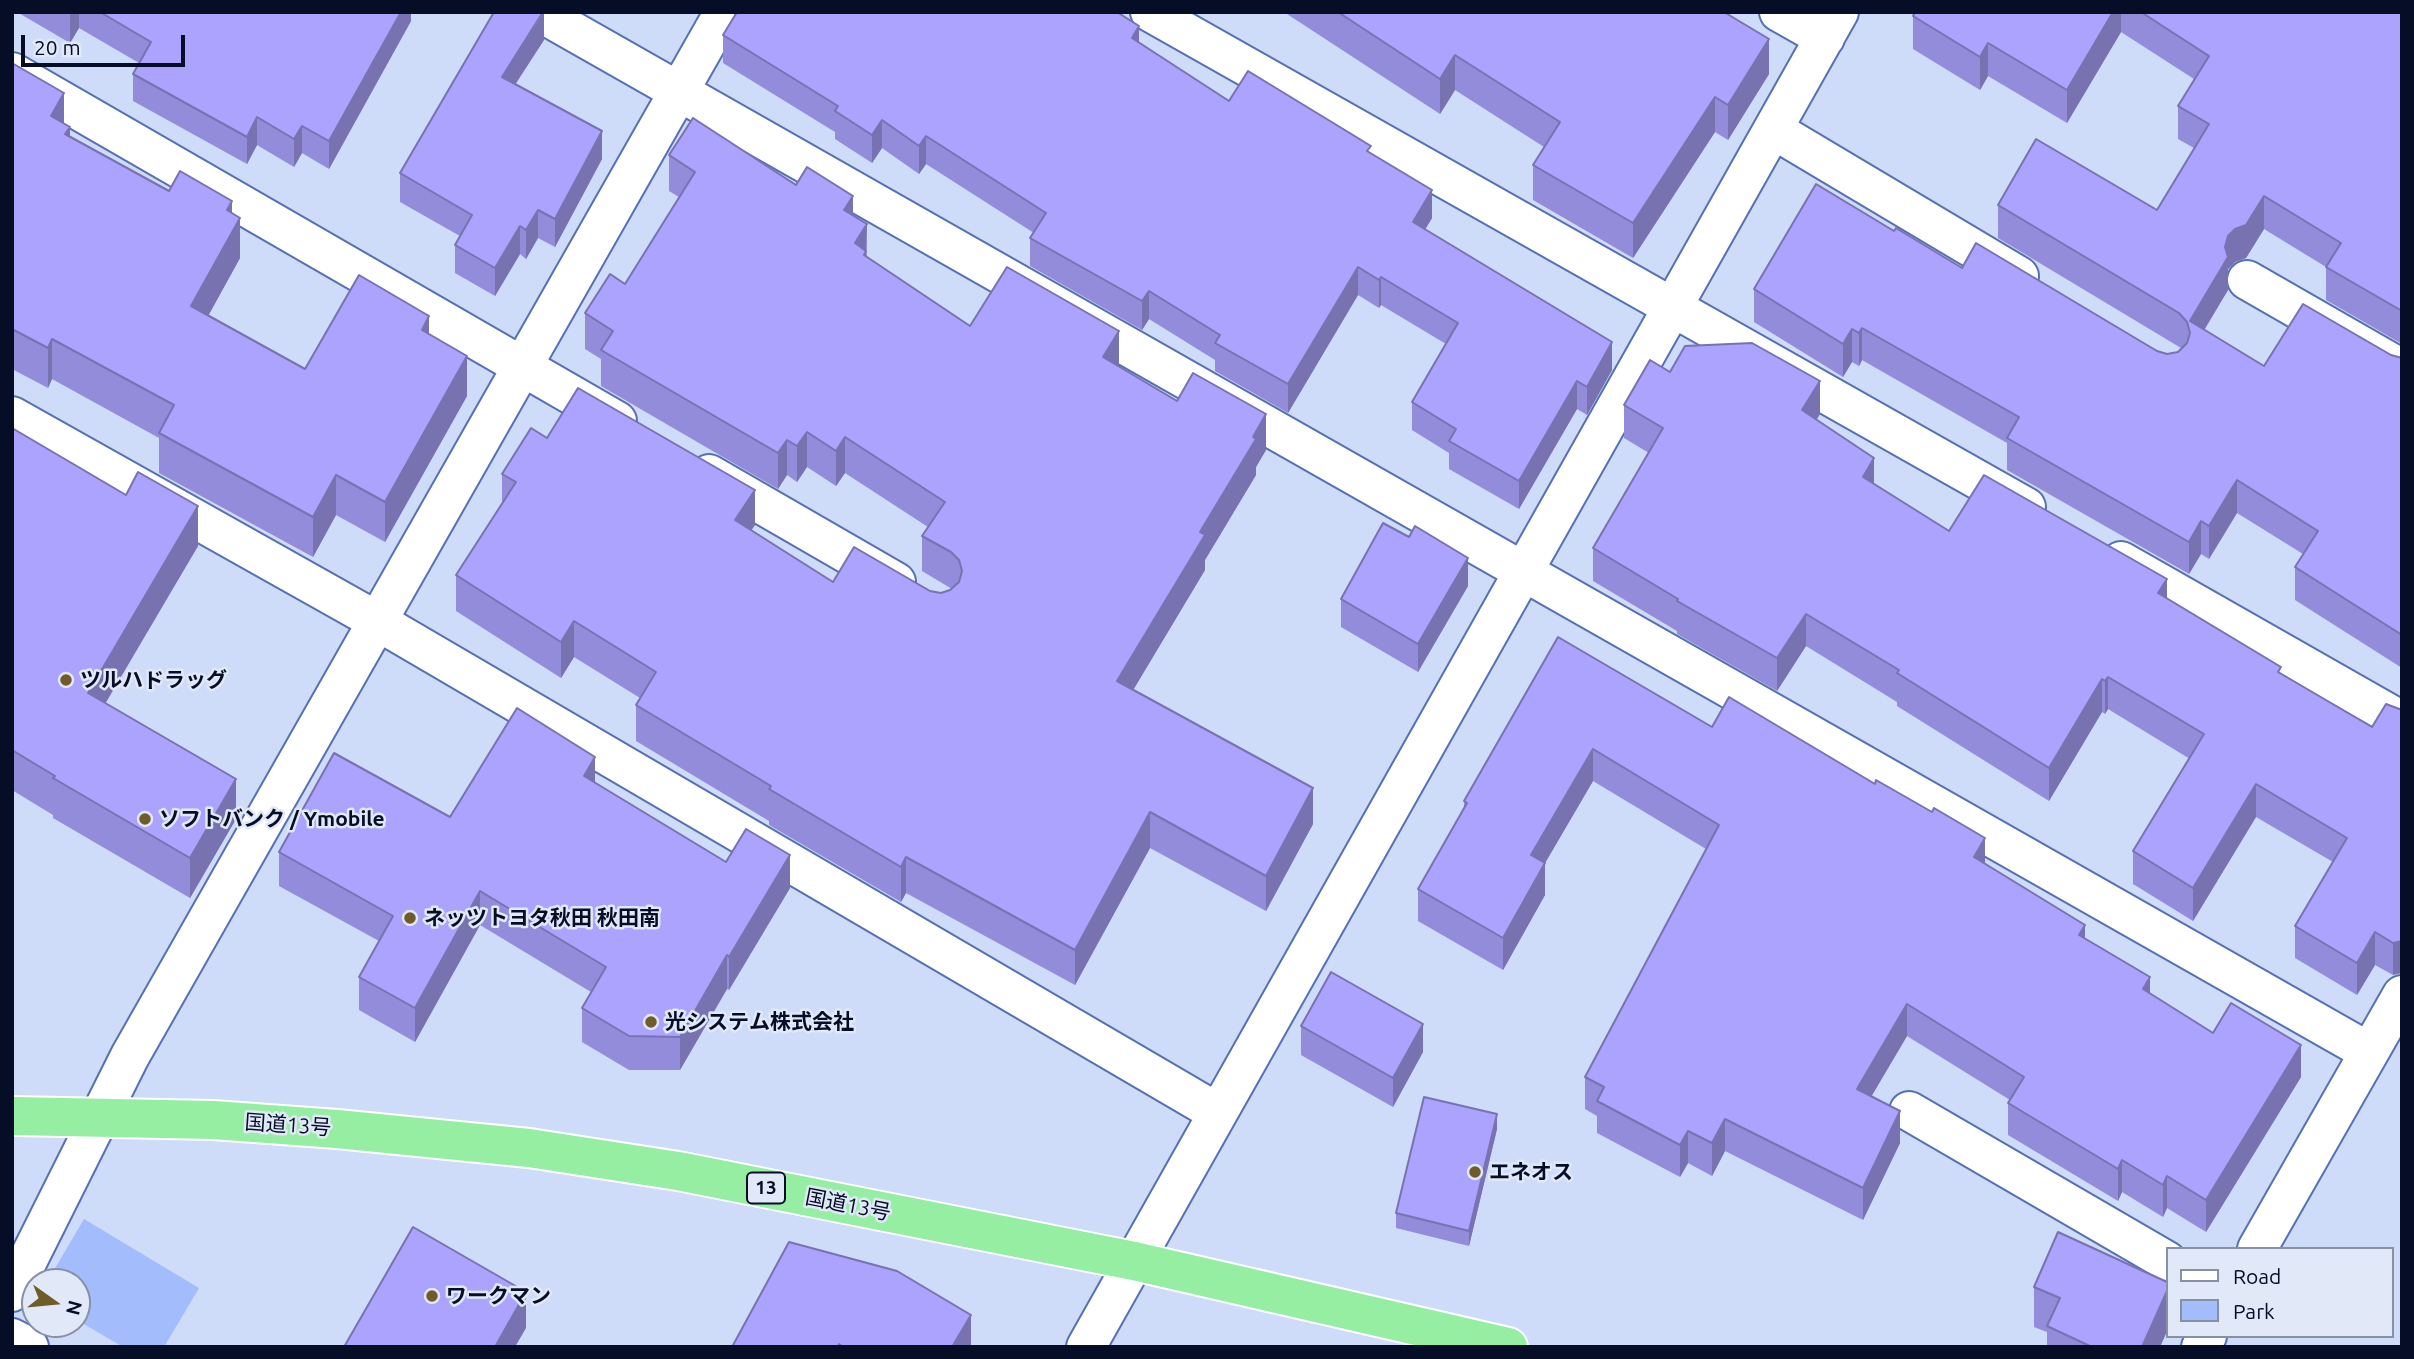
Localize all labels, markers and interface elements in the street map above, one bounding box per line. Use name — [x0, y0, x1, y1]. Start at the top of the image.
scale bar — [24, 21, 189, 65]
text: 20 m — [34, 35, 81, 59]
place label: ツルハドラッグ — [80, 667, 227, 693]
marker: ツルハドラッグ — [58, 672, 74, 688]
place label: ソフトバンク / Ymobile — [159, 806, 385, 832]
marker: ソフトバンク / Ymobile — [137, 811, 153, 827]
place label: ネッツトヨタ秋田 秋田南 — [424, 905, 660, 931]
marker: ネッツトヨタ秋田 秋田南 — [402, 910, 418, 926]
place label: 光システム株式会社 — [665, 1009, 854, 1035]
marker: 光システム株式会社 — [643, 1014, 659, 1030]
street label: 国道13号 — [244, 1109, 332, 1141]
place label: エネオス — [1489, 1159, 1573, 1185]
marker: エネオス — [1467, 1164, 1483, 1180]
road number: 13 — [747, 1172, 785, 1204]
street label: 国道13号 — [803, 1184, 893, 1226]
legend — [2166, 1247, 2393, 1338]
text: Road — [2233, 1264, 2281, 1288]
north arrow — [21, 1268, 91, 1338]
place label: ワークマン — [446, 1283, 551, 1309]
marker: ワークマン — [424, 1288, 440, 1304]
text: N — [62, 1298, 87, 1318]
text: Park — [2233, 1299, 2275, 1323]

